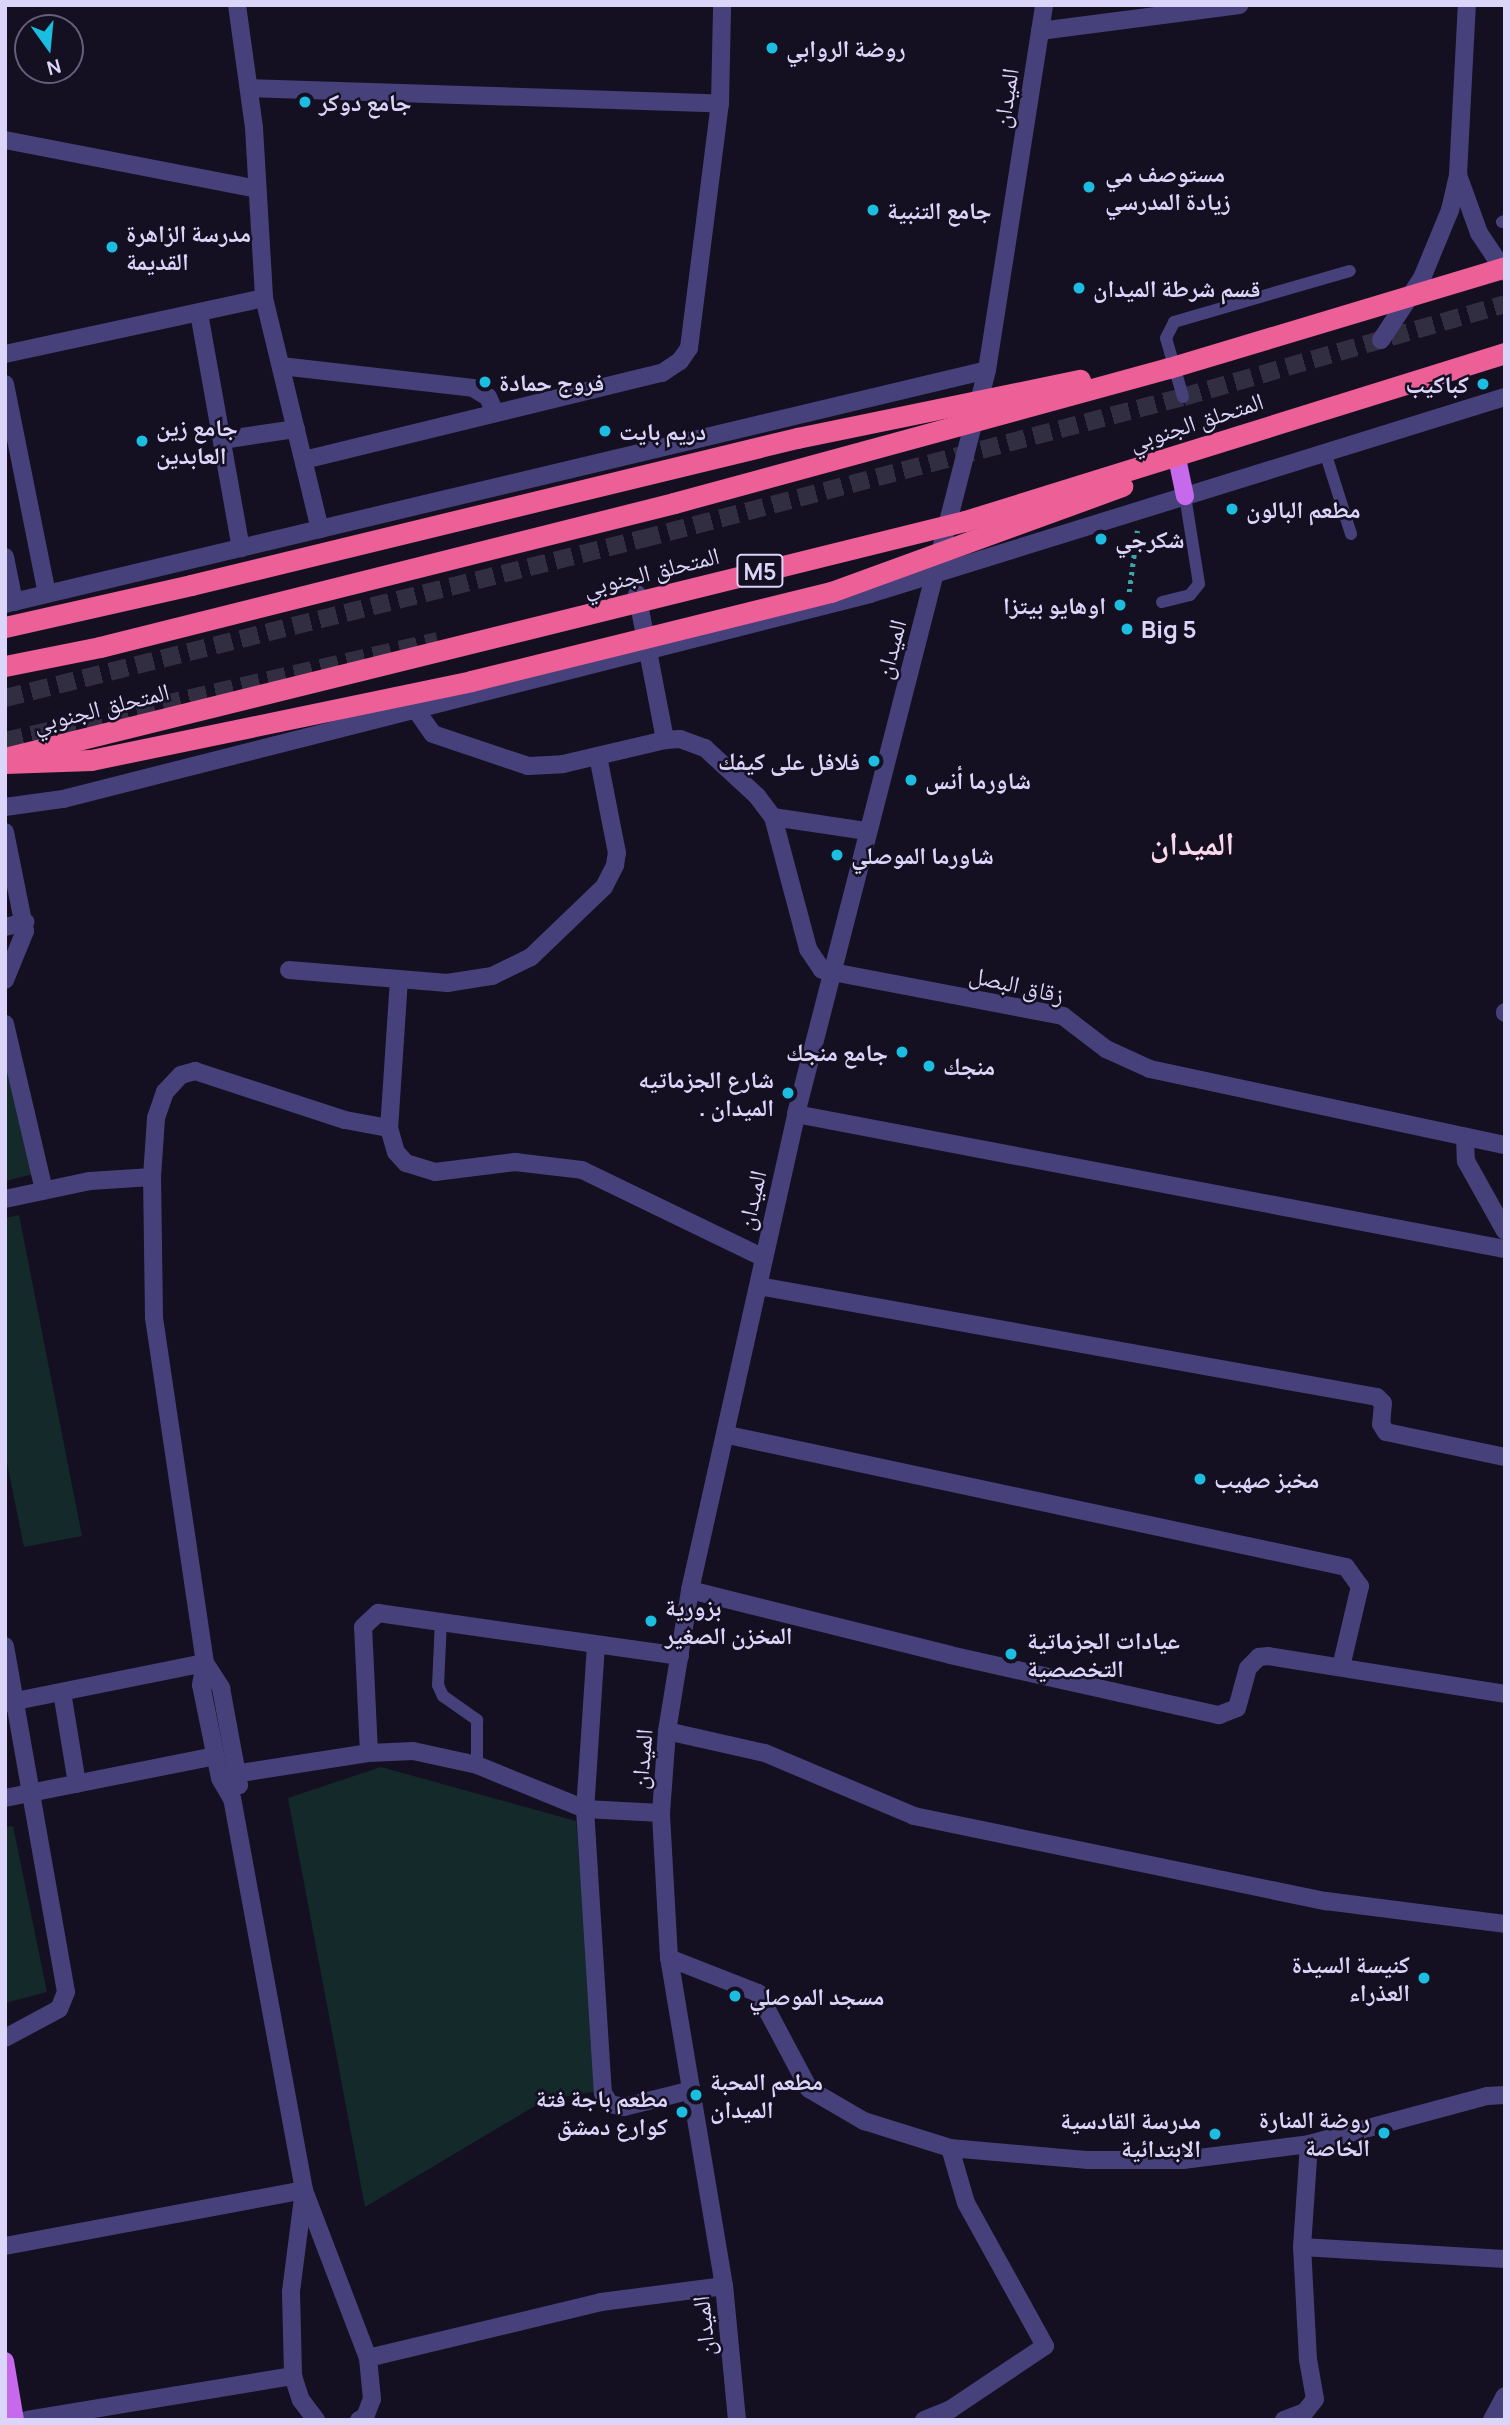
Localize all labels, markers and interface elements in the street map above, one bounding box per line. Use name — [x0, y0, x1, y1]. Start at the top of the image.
north arrow — [14, 14, 84, 84]
place label: روضة الروابي — [786, 34, 905, 62]
marker: روضة الروابي — [764, 40, 780, 56]
text: N — [44, 53, 64, 82]
street label: الميدان — [986, 66, 1024, 130]
place label: جامع دوكر — [319, 88, 412, 116]
marker: جامع دوكر — [297, 94, 313, 110]
place label: مستوصف مي زيادة المدرسي — [1105, 159, 1231, 215]
marker: مستوصف مي زيادة المدرسي — [1079, 177, 1099, 197]
place label: جامع التنبية — [887, 196, 992, 224]
marker: جامع التنبية — [865, 202, 881, 218]
place label: مدرسة الزاهرة القديمة — [126, 219, 251, 275]
marker: مدرسة الزاهرة القديمة — [104, 239, 120, 255]
place label: قسم شرطة الميدان — [1093, 274, 1261, 302]
marker: قسم شرطة الميدان — [1071, 280, 1087, 296]
place label: فروج حمادة — [499, 368, 604, 396]
place label: كباكيب — [1406, 370, 1469, 398]
marker: فروج حمادة — [477, 374, 493, 390]
marker: كباكيب — [1475, 376, 1491, 392]
street label: المتحلق الجنوبي — [1125, 386, 1267, 456]
place label: جامع زين العابدين — [156, 413, 238, 469]
place label: دريم بايت — [619, 417, 706, 445]
marker: دريم بايت — [597, 423, 613, 439]
marker: جامع زين العابدين — [134, 433, 150, 449]
place label: مطعم البالون — [1246, 495, 1361, 523]
marker: مطعم البالون — [1224, 501, 1240, 517]
place label: شكرجي — [1115, 525, 1185, 553]
marker: شكرجي — [1093, 531, 1109, 547]
street label: المتحلق الجنوبي — [580, 540, 722, 602]
road number: M5 — [736, 552, 784, 590]
place label: اوهايو بيتزا — [1003, 591, 1106, 619]
marker: اوهايو بيتزا — [1112, 597, 1128, 613]
place label: Big 5 — [1141, 615, 1197, 643]
street label: الميدان — [868, 616, 912, 682]
marker: Big 5 — [1119, 621, 1135, 637]
street label: المتحلق الجنوبي — [30, 676, 172, 738]
place label: فلافل على كيفك — [718, 747, 860, 775]
marker: فلافل على كيفك — [866, 753, 882, 769]
place label: شاورما أنس — [925, 766, 1031, 794]
marker: شاورما أنس — [903, 772, 919, 788]
district label: الميدان — [1150, 824, 1234, 862]
place label: شاورما الموصلي — [851, 841, 994, 869]
marker: شاورما الموصلي — [829, 847, 845, 863]
street label: زقاق البصل — [967, 959, 1067, 1009]
place label: جامع منجك — [786, 1038, 888, 1066]
marker: جامع منجك — [894, 1044, 910, 1060]
place label: منجك — [943, 1052, 995, 1080]
marker: منجك — [921, 1058, 937, 1074]
place label: شارع الجزماتيه . الميدان — [638, 1065, 774, 1121]
marker: شارع الجزماتيه . الميدان — [780, 1085, 796, 1101]
street label: الميدان — [730, 1167, 772, 1233]
place label: مخبز صهيب — [1214, 1465, 1319, 1493]
marker: مخبز صهيب — [1192, 1471, 1208, 1487]
place label: بزورية المخزن الصغير — [665, 1593, 793, 1649]
marker: بزورية المخزن الصغير — [643, 1613, 659, 1629]
place label: عيادات الجزماتية التخصصية — [1027, 1626, 1180, 1682]
marker: عيادات الجزماتية التخصصية — [1001, 1644, 1021, 1664]
street label: الميدان — [624, 1728, 658, 1790]
place label: كنيسة السيدة العذراء — [1292, 1950, 1410, 2006]
marker: كنيسة السيدة العذراء — [1416, 1970, 1432, 1986]
place label: مسجد الموصلي — [749, 1982, 884, 2010]
marker: مسجد الموصلي — [727, 1988, 743, 2004]
place label: مطعم المحبة الميدان — [710, 2067, 823, 2123]
place label: مطعم باجة فتة كوارع دمشق — [536, 2084, 668, 2140]
marker: مطعم المحبة الميدان — [688, 2087, 704, 2103]
marker: مطعم باجة فتة كوارع دمشق — [674, 2104, 690, 2120]
place label: روضة المنارة الخاصة — [1259, 2105, 1370, 2161]
place label: مدرسة القادسية الابتدائية — [1060, 2106, 1201, 2162]
marker: روضة المنارة الخاصة — [1376, 2125, 1392, 2141]
marker: مدرسة القادسية الابتدائية — [1207, 2126, 1223, 2142]
street label: الميدان — [686, 2294, 720, 2358]

